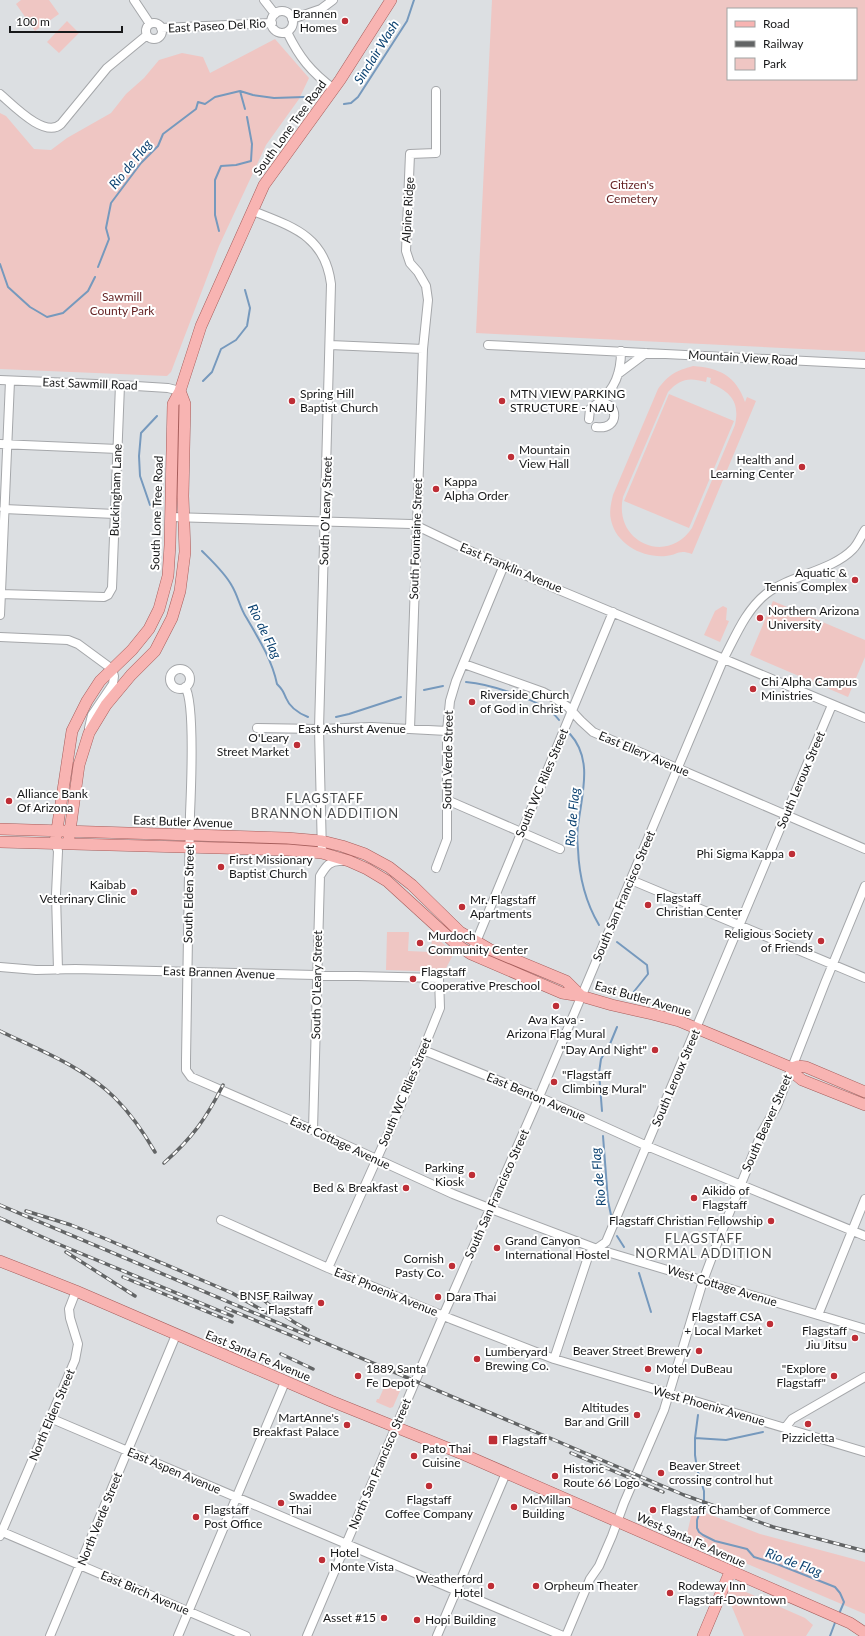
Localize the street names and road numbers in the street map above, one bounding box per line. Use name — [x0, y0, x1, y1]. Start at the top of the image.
street label: East Paseo Del Rio — [168, 15, 267, 36]
street label: South Lone Tree Road — [250, 77, 329, 178]
street label: Alpine Ridge — [398, 177, 417, 243]
street label: Mountain View Road — [688, 347, 798, 368]
street label: East Sawmill Road — [42, 374, 138, 393]
street label: Buckingham Lane — [106, 443, 125, 537]
street label: South Lone Tree Road — [147, 455, 166, 570]
street label: South O'Leary Street — [316, 456, 335, 566]
street label: South Fountaine Street — [406, 477, 425, 600]
street label: East Franklin Avenue — [458, 539, 565, 596]
street label: South Verde Street — [439, 710, 456, 810]
street label: East Ashurst Avenue — [298, 721, 406, 736]
street label: South WC Riles Street — [512, 726, 571, 839]
street label: East Ellery Avenue — [597, 728, 692, 779]
street label: South Leroux Street — [773, 728, 828, 831]
street label: East Butler Avenue — [133, 812, 233, 831]
street label: South San Francisco Street — [589, 828, 658, 963]
street label: South Elden Street — [180, 844, 197, 943]
street label: South O'Leary Street — [308, 930, 325, 1040]
street label: East Brannen Avenue — [163, 963, 275, 982]
street label: East Butler Avenue — [593, 978, 693, 1019]
street label: South Leroux Street — [648, 1026, 703, 1129]
street label: South WC Riles Street — [375, 1035, 434, 1148]
street label: East Benton Avenue — [484, 1069, 588, 1124]
street label: South Beaver Street — [738, 1071, 795, 1174]
street label: East Cottage Avenue — [288, 1113, 393, 1172]
street label: South San Francisco Street — [461, 1126, 532, 1261]
street label: West Cottage Avenue — [665, 1262, 779, 1309]
street label: East Phoenix Avenue — [332, 1264, 440, 1319]
street label: East Santa Fe Avenue — [203, 1327, 313, 1384]
street label: North Elden Street — [25, 1366, 78, 1463]
street label: West Phoenix Avenue — [652, 1382, 767, 1429]
street label: North San Francisco Street — [345, 1396, 414, 1531]
street label: East Aspen Avenue — [125, 1444, 223, 1497]
street label: North Verde Street — [74, 1469, 125, 1568]
street label: West Santa Fe Avenue — [634, 1509, 748, 1570]
street label: East Birch Avenue — [99, 1567, 192, 1618]

